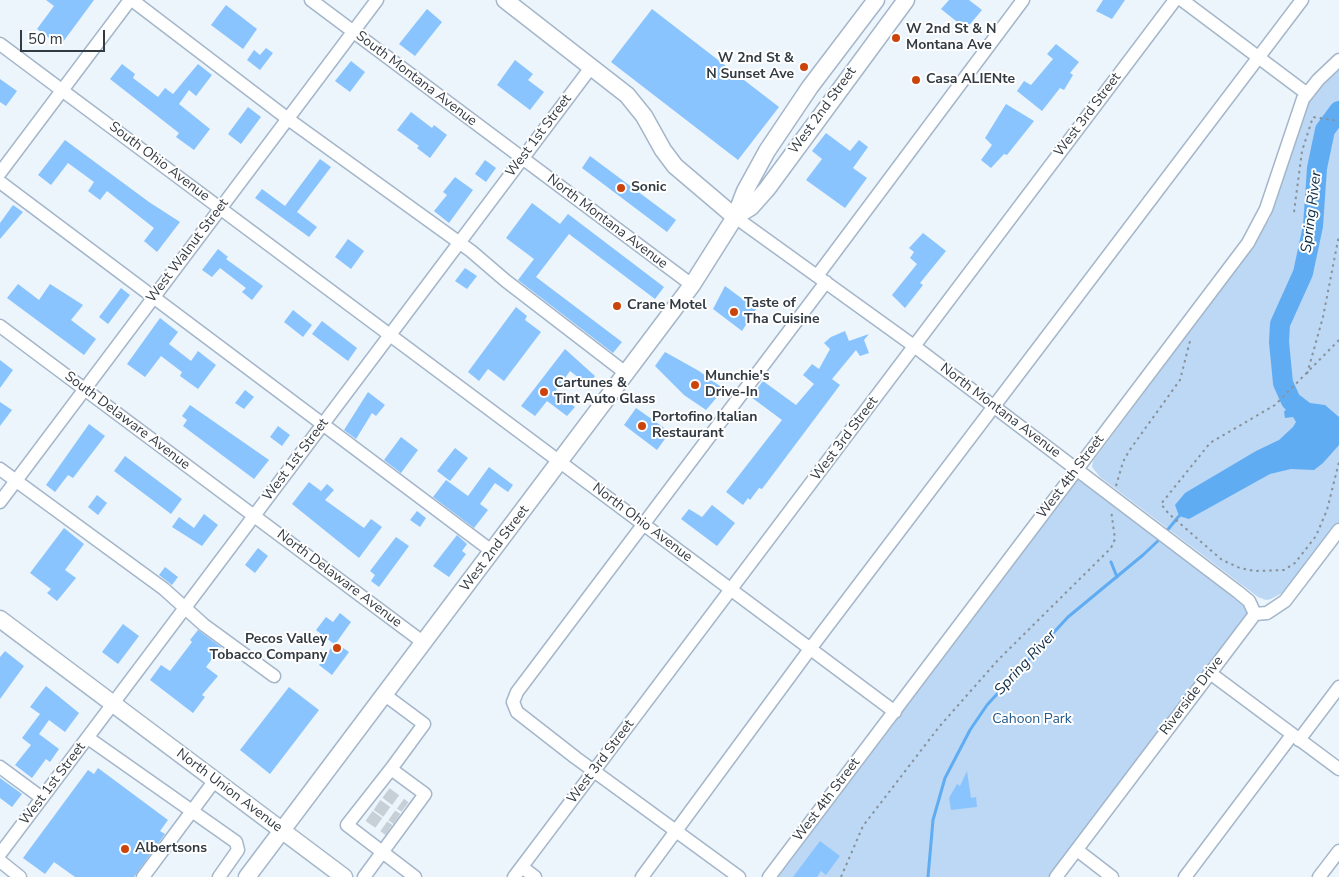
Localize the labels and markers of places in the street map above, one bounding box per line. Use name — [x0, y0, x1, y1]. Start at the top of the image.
place label: W 2nd St & N Montana Ave — [906, 22, 996, 54]
marker: W 2nd St & N Montana Ave — [890, 32, 902, 44]
place label: W 2nd St & N Sunset Ave — [706, 51, 794, 84]
marker: W 2nd St & N Sunset Ave — [798, 61, 810, 73]
place label: Casa ALIENte — [926, 72, 1015, 88]
marker: Casa ALIENte — [910, 74, 922, 86]
place label: Sonic — [631, 180, 666, 196]
marker: Sonic — [615, 182, 627, 194]
place label: Taste of Tha Cuisine — [744, 296, 820, 328]
place label: Crane Motel — [627, 298, 707, 314]
marker: Crane Motel — [611, 300, 623, 312]
marker: Taste of Tha Cuisine — [728, 306, 740, 318]
place label: Munchie's Drive-In — [705, 369, 770, 402]
place label: Cartunes & Tint Auto Glass — [554, 376, 655, 408]
marker: Munchie's Drive-In — [689, 379, 701, 391]
marker: Cartunes & Tint Auto Glass — [538, 386, 550, 398]
place label: Portofino Italian Restaurant — [652, 410, 757, 442]
marker: Portofino Italian Restaurant — [636, 420, 648, 432]
place label: Pecos Valley Tobacco Company — [210, 632, 327, 664]
marker: Pecos Valley Tobacco Company — [331, 642, 343, 654]
place label: Albertsons — [135, 841, 207, 857]
marker: Albertsons — [119, 843, 131, 855]

